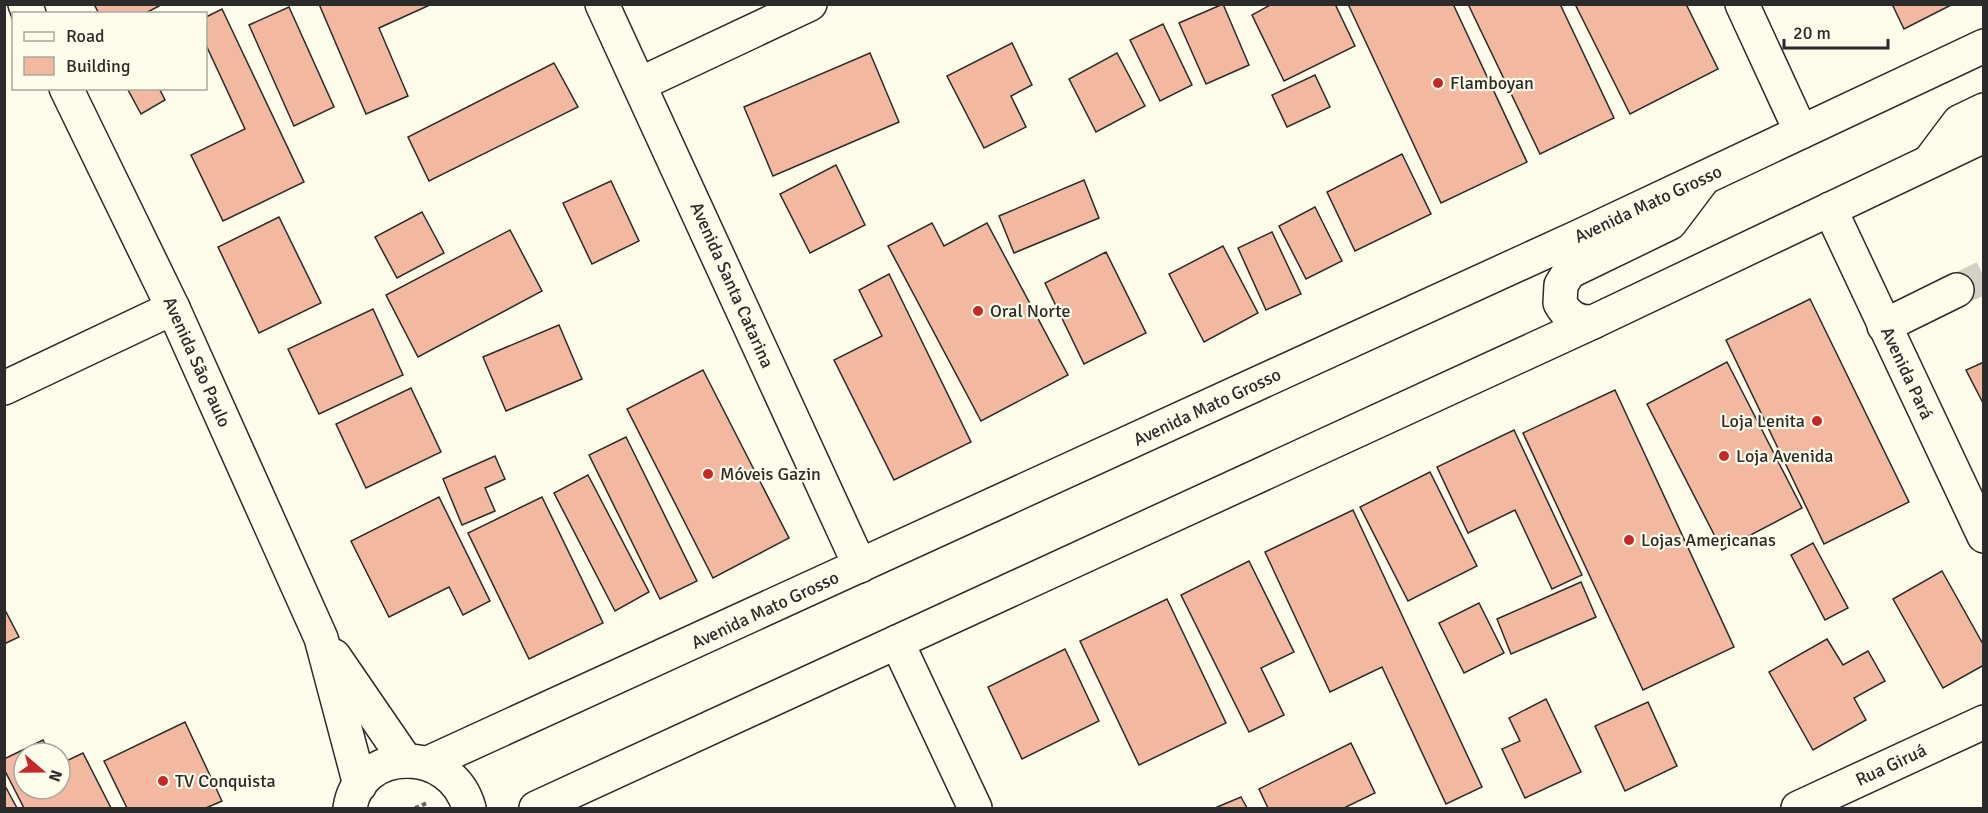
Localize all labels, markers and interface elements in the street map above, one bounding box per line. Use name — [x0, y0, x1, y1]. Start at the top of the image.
legend — [12, 12, 207, 90]
scale bar — [1784, 12, 1888, 50]
text: 20 m — [1793, 22, 1831, 44]
text: Road — [66, 25, 105, 47]
text: Building — [66, 55, 130, 77]
place label: Flamboyan — [1450, 72, 1534, 94]
marker: Flamboyan — [1431, 76, 1445, 90]
street label: Avenida Mato Grosso — [1571, 160, 1725, 248]
street label: Avenida Santa Catarina — [686, 199, 778, 371]
street label: Avenida São Paulo — [158, 293, 236, 431]
place label: Oral Norte — [990, 300, 1070, 322]
marker: Oral Norte — [971, 304, 985, 318]
street label: Avenida Pará — [1876, 323, 1938, 423]
street label: Avenida Mato Grosso — [1130, 363, 1284, 451]
place label: Loja Lenita — [1721, 410, 1805, 432]
marker: Loja Lenita — [1810, 414, 1824, 428]
place label: Loja Avenida — [1736, 445, 1833, 467]
marker: Loja Avenida — [1717, 449, 1731, 463]
place label: Móveis Gazin — [720, 463, 821, 485]
marker: Móveis Gazin — [701, 467, 715, 481]
place label: Lojas Americanas — [1641, 529, 1776, 551]
marker: Lojas Americanas — [1622, 533, 1636, 547]
street label: Avenida Mato Grosso — [688, 566, 842, 654]
street label: Rua Giruá — [1852, 739, 1930, 791]
north arrow — [12, 741, 72, 801]
text: N — [44, 767, 66, 784]
place label: TV Conquista — [175, 770, 276, 792]
marker: TV Conquista — [156, 774, 170, 788]

